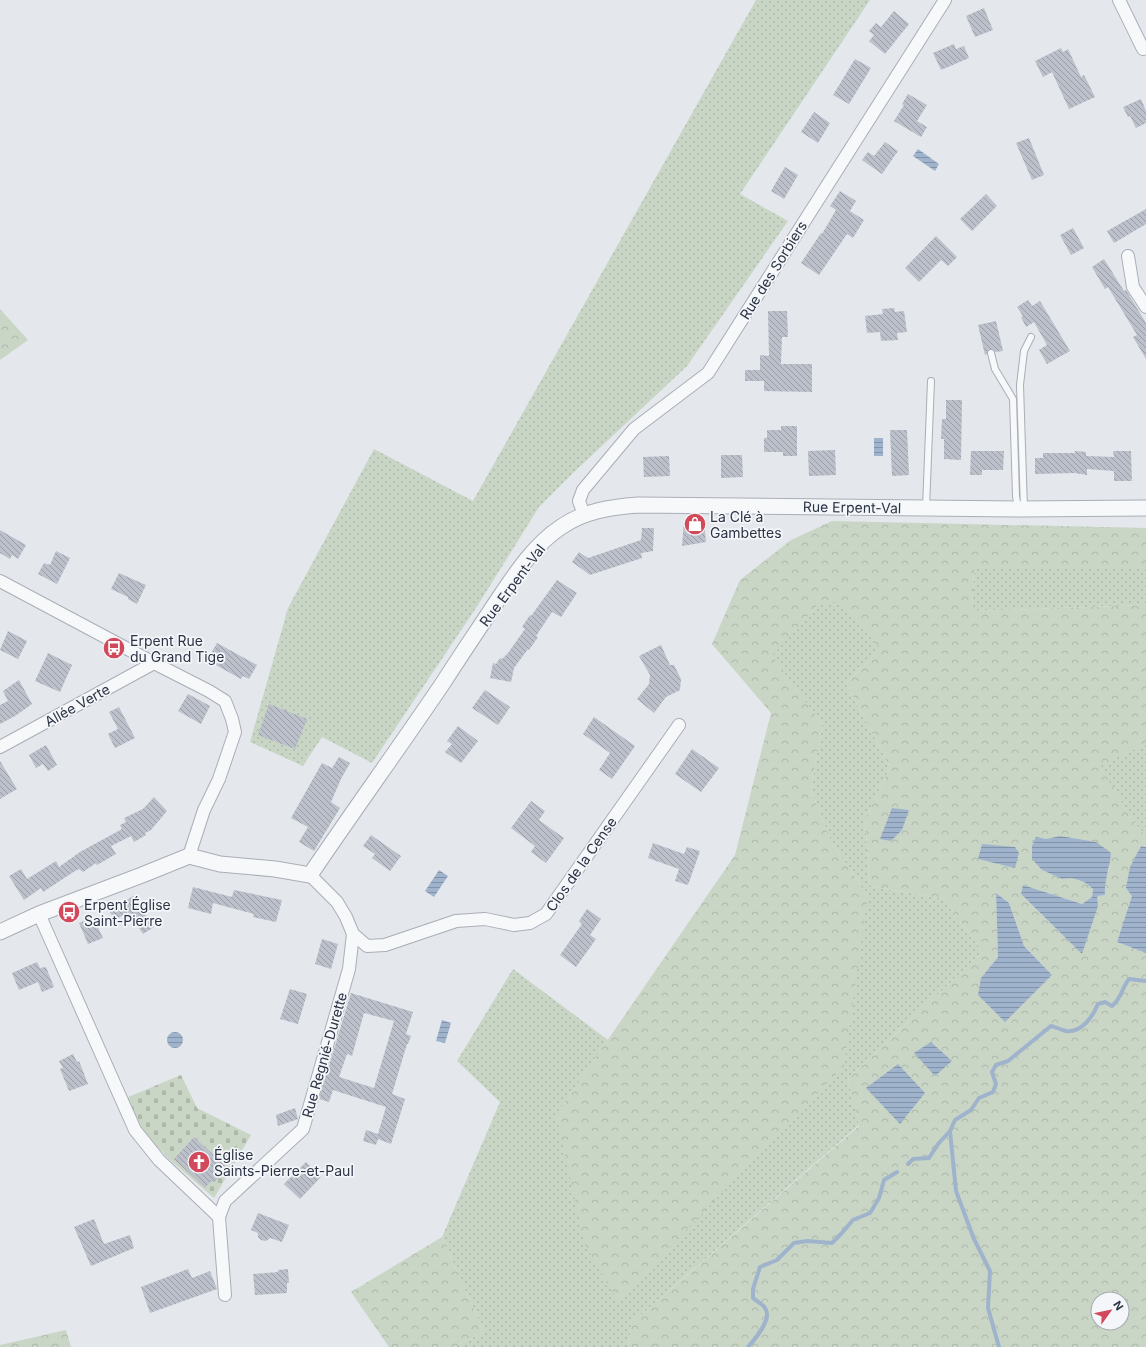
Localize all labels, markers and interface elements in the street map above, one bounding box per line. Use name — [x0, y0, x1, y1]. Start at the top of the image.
street label: Rue des Sorbiers — [736, 218, 810, 322]
street label: Rue Erpent-Val — [803, 498, 901, 516]
place label: La Clé à Gambettes — [710, 508, 782, 541]
shop icon: La Clé à Gambettes — [682, 511, 708, 537]
street label: Rue Erpent-Val — [476, 541, 548, 629]
place label: Erpent Rue du Grand Tige — [130, 632, 224, 665]
bus stop icon: Erpent Rue du Grand Tige — [101, 635, 127, 661]
street label: Allée Verte — [41, 680, 113, 730]
street label: Clos de la Cense — [542, 813, 620, 915]
place label: Erpent Église Saint-Pierre — [84, 896, 171, 929]
bus stop icon: Erpent Église Saint-Pierre — [56, 899, 82, 925]
street label: Rue Regnié-Durette — [298, 990, 350, 1120]
place label: Église Saints-Pierre-et-Paul — [214, 1146, 354, 1179]
church icon: Église Saints-Pierre-et-Paul — [186, 1149, 212, 1175]
north arrow — [1090, 1291, 1130, 1331]
text: N — [1110, 1298, 1127, 1313]

